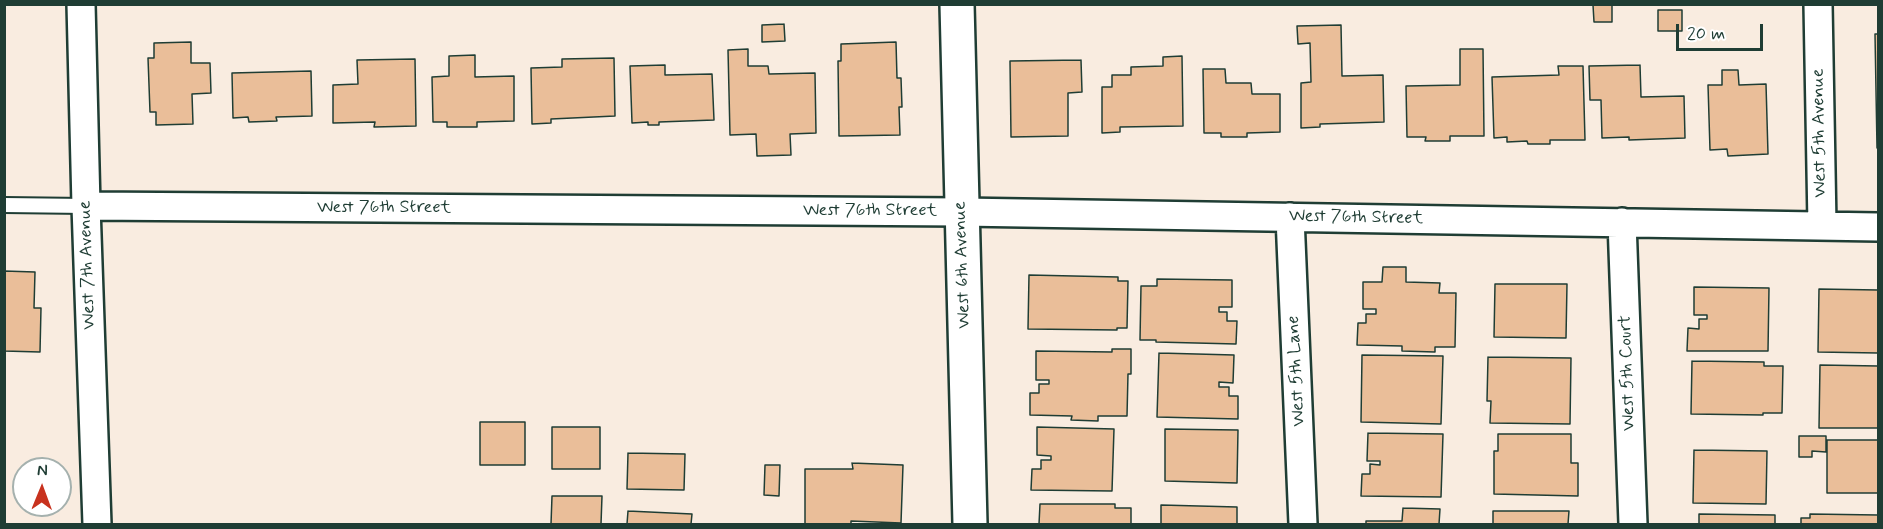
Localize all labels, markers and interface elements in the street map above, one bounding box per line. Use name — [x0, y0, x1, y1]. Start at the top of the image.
scale bar — [1679, 12, 1766, 50]
text: 20 m — [1687, 22, 1725, 46]
street label: West 5th Avenue — [1808, 68, 1832, 198]
street label: West 76th Street — [317, 197, 451, 219]
street label: West 7th Avenue — [75, 200, 101, 330]
street label: West 76th Street — [803, 200, 937, 222]
street label: West 6th Avenue — [950, 201, 976, 329]
street label: West 76th Street — [1289, 206, 1423, 230]
street label: West 5th Lane — [1283, 315, 1311, 427]
street label: West 5th Court — [1615, 315, 1641, 431]
north arrow — [12, 457, 72, 517]
text: N — [37, 460, 48, 481]

